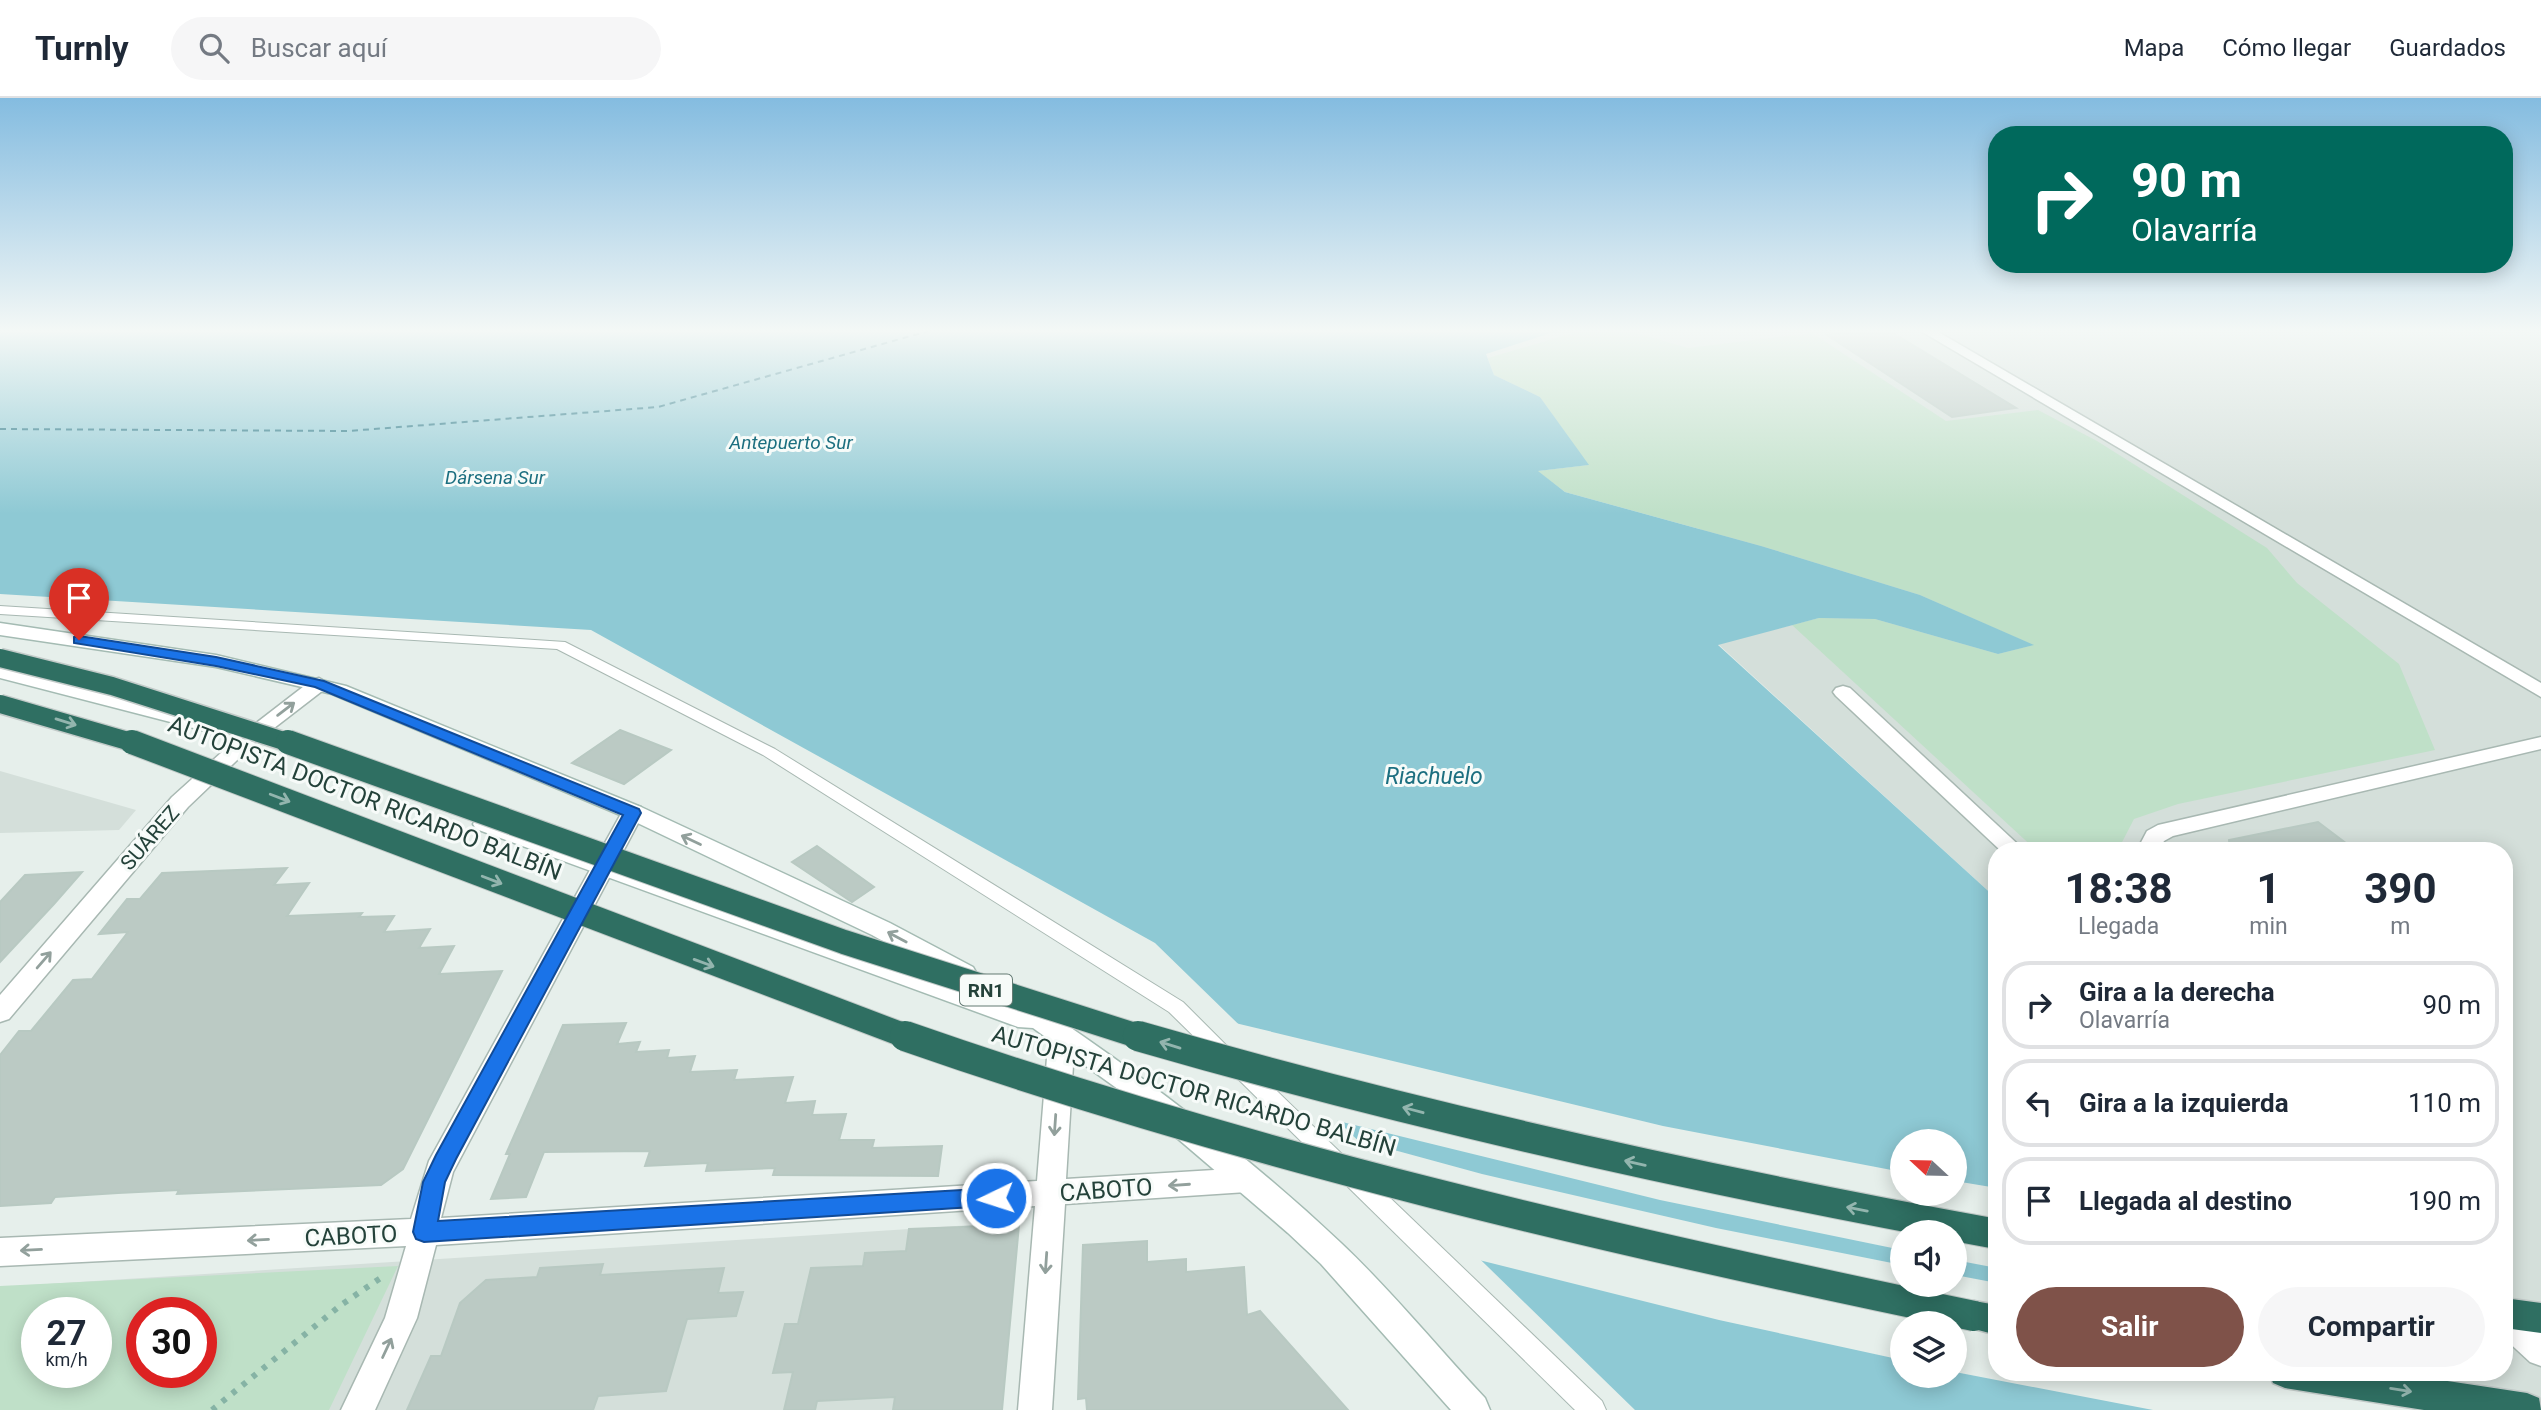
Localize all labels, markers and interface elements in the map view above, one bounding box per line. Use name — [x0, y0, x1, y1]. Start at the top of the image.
search box — [171, 17, 661, 80]
text: Turnly — [35, 29, 129, 68]
icon: search — [195, 29, 233, 67]
text: Buscar aquí — [251, 33, 387, 63]
text: Mapa — [2124, 34, 2184, 62]
text: Cómo llegar — [2222, 34, 2351, 62]
text: Guardados — [2389, 34, 2506, 62]
text: 90 m — [2131, 152, 2242, 209]
icon: right — [2016, 154, 2107, 245]
text: Olavarría — [2131, 211, 2258, 249]
water label: Antepuerto Sur — [728, 431, 853, 454]
water label: Dársena Sur — [445, 466, 546, 489]
pin — [49, 568, 109, 640]
icon: arrive — [60, 579, 98, 617]
one-way arrow — [277, 701, 295, 716]
street label: AUTOPISTA DOCTOR RICARDO BALBÍN — [164, 710, 566, 886]
one-way arrow — [55, 717, 77, 730]
water label: Riachuelo — [1385, 763, 1483, 790]
one-way arrow — [269, 793, 291, 806]
street label: SUÁREZ — [116, 801, 184, 875]
one-way arrow — [681, 833, 702, 846]
text: 18:38 — [2065, 864, 2173, 913]
text: 1 — [2256, 864, 2281, 913]
text: 390 — [2364, 864, 2437, 913]
one-way arrow — [481, 875, 503, 888]
text: Llegada — [2078, 913, 2159, 940]
text: min — [2249, 913, 2288, 940]
text: m — [2390, 913, 2410, 940]
one-way arrow — [887, 930, 907, 944]
one-way arrow — [36, 951, 52, 969]
one-way arrow — [693, 957, 715, 970]
road number: RN1 — [960, 974, 1012, 1006]
text: Gira a la derecha — [2079, 977, 2275, 1007]
icon: right — [2020, 986, 2058, 1024]
text: 90 m — [2423, 990, 2481, 1020]
text: Olavarría — [2079, 1007, 2170, 1034]
street label: AUTOPISTA DOCTOR RICARDO BALBÍN — [989, 1020, 1399, 1162]
one-way arrow — [1159, 1037, 1181, 1050]
icon: left — [2020, 1084, 2058, 1122]
text: Gira a la izquierda — [2079, 1088, 2289, 1118]
text: 110 m — [2408, 1088, 2481, 1118]
one-way arrow — [1402, 1103, 1424, 1116]
one-way arrow — [1048, 1114, 1061, 1136]
north arrow — [1890, 1129, 1967, 1206]
map controls — [1890, 1129, 1967, 1388]
one-way arrow — [1624, 1156, 1646, 1169]
position arrow — [959, 1161, 1033, 1235]
street label: CABOTO — [1059, 1173, 1153, 1207]
one-way arrow — [1169, 1179, 1191, 1192]
icon: arrive — [2020, 1182, 2058, 1220]
text: Llegada al destino — [2079, 1186, 2292, 1216]
text: 190 m — [2408, 1186, 2481, 1216]
one-way arrow — [1846, 1201, 1869, 1215]
street label: CABOTO — [304, 1220, 398, 1252]
button: sound — [1890, 1220, 1967, 1297]
one-way arrow — [247, 1233, 270, 1246]
one-way arrow — [19, 1244, 42, 1257]
one-way arrow — [1039, 1251, 1052, 1274]
button: Salir — [2016, 1287, 2244, 1367]
button: Compartir — [2258, 1287, 2485, 1367]
speed limit sign: 30 — [126, 1297, 217, 1388]
button: layers — [1890, 1311, 1967, 1388]
text: 27 — [46, 1313, 87, 1354]
one-way arrow — [381, 1338, 395, 1359]
text: km/h — [45, 1349, 88, 1370]
one-way arrow — [2389, 1384, 2412, 1397]

